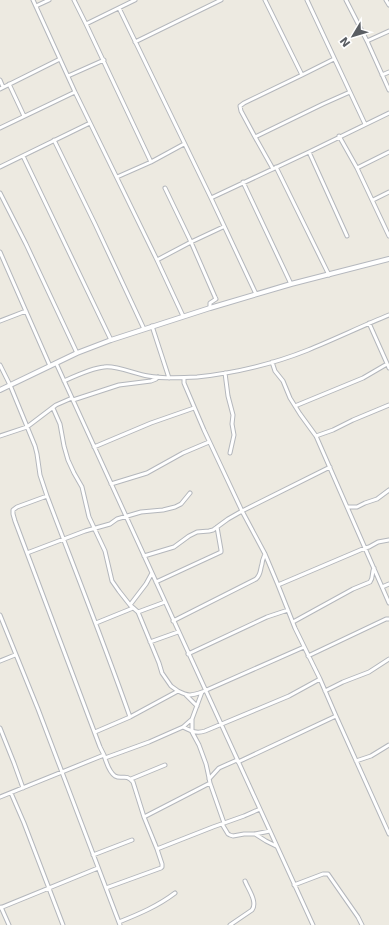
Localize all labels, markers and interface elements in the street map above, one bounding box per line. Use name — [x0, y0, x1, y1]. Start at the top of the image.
north arrow — [333, 16, 373, 56]
text: N — [338, 34, 353, 49]

